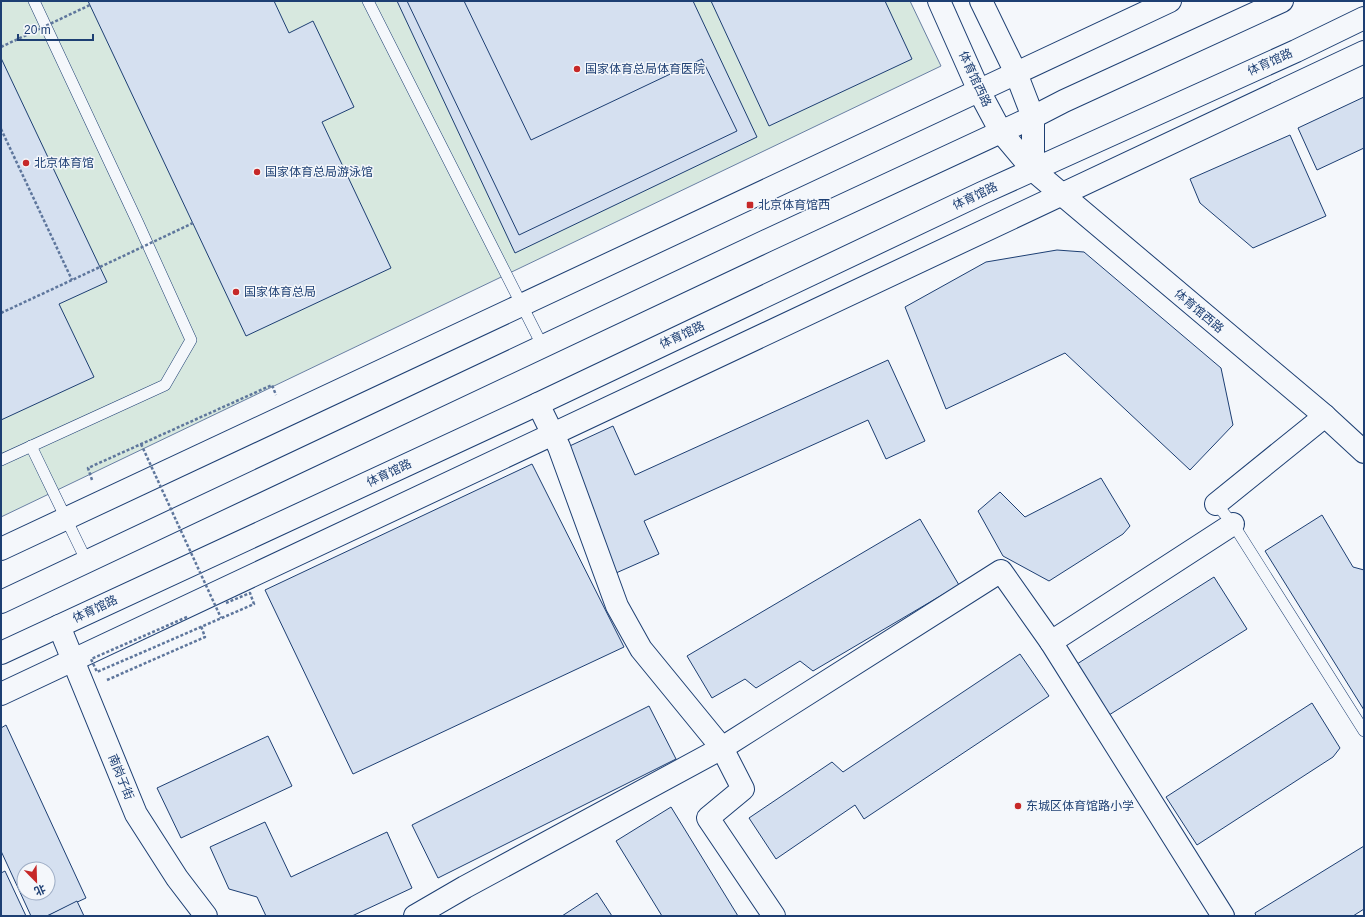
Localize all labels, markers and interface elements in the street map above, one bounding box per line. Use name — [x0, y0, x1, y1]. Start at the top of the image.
scale bar — [18, 16, 93, 42]
text: 20 m — [24, 23, 51, 37]
street label: 体育馆路 — [1245, 46, 1295, 78]
street label: 体育馆西路 — [956, 49, 994, 109]
place label: 国家体育总局体育医院 — [585, 62, 705, 76]
marker: 国家体育总局体育医院 — [572, 64, 582, 74]
place label: 北京体育馆 — [34, 156, 94, 170]
marker: 北京体育馆 — [21, 158, 31, 168]
place label: 国家体育总局游泳馆 — [265, 165, 373, 179]
marker: 国家体育总局游泳馆 — [252, 167, 262, 177]
street label: 体育馆路 — [950, 180, 1000, 212]
place label: 北京体育馆西 — [758, 198, 830, 212]
marker: 北京体育馆西 — [745, 200, 755, 210]
place label: 国家体育总局 — [244, 285, 316, 299]
street label: 体育馆西路 — [1172, 286, 1226, 336]
marker: 国家体育总局 — [231, 287, 241, 297]
street label: 体育馆路 — [657, 319, 707, 351]
street label: 体育馆路 — [364, 457, 414, 489]
street label: 体育馆路 — [70, 593, 120, 625]
street label: 南岗子街 — [106, 752, 136, 802]
place label: 东城区体育馆路小学 — [1026, 799, 1134, 813]
marker: 东城区体育馆路小学 — [1013, 801, 1023, 811]
north arrow — [16, 861, 56, 901]
text: 北 — [33, 883, 47, 898]

